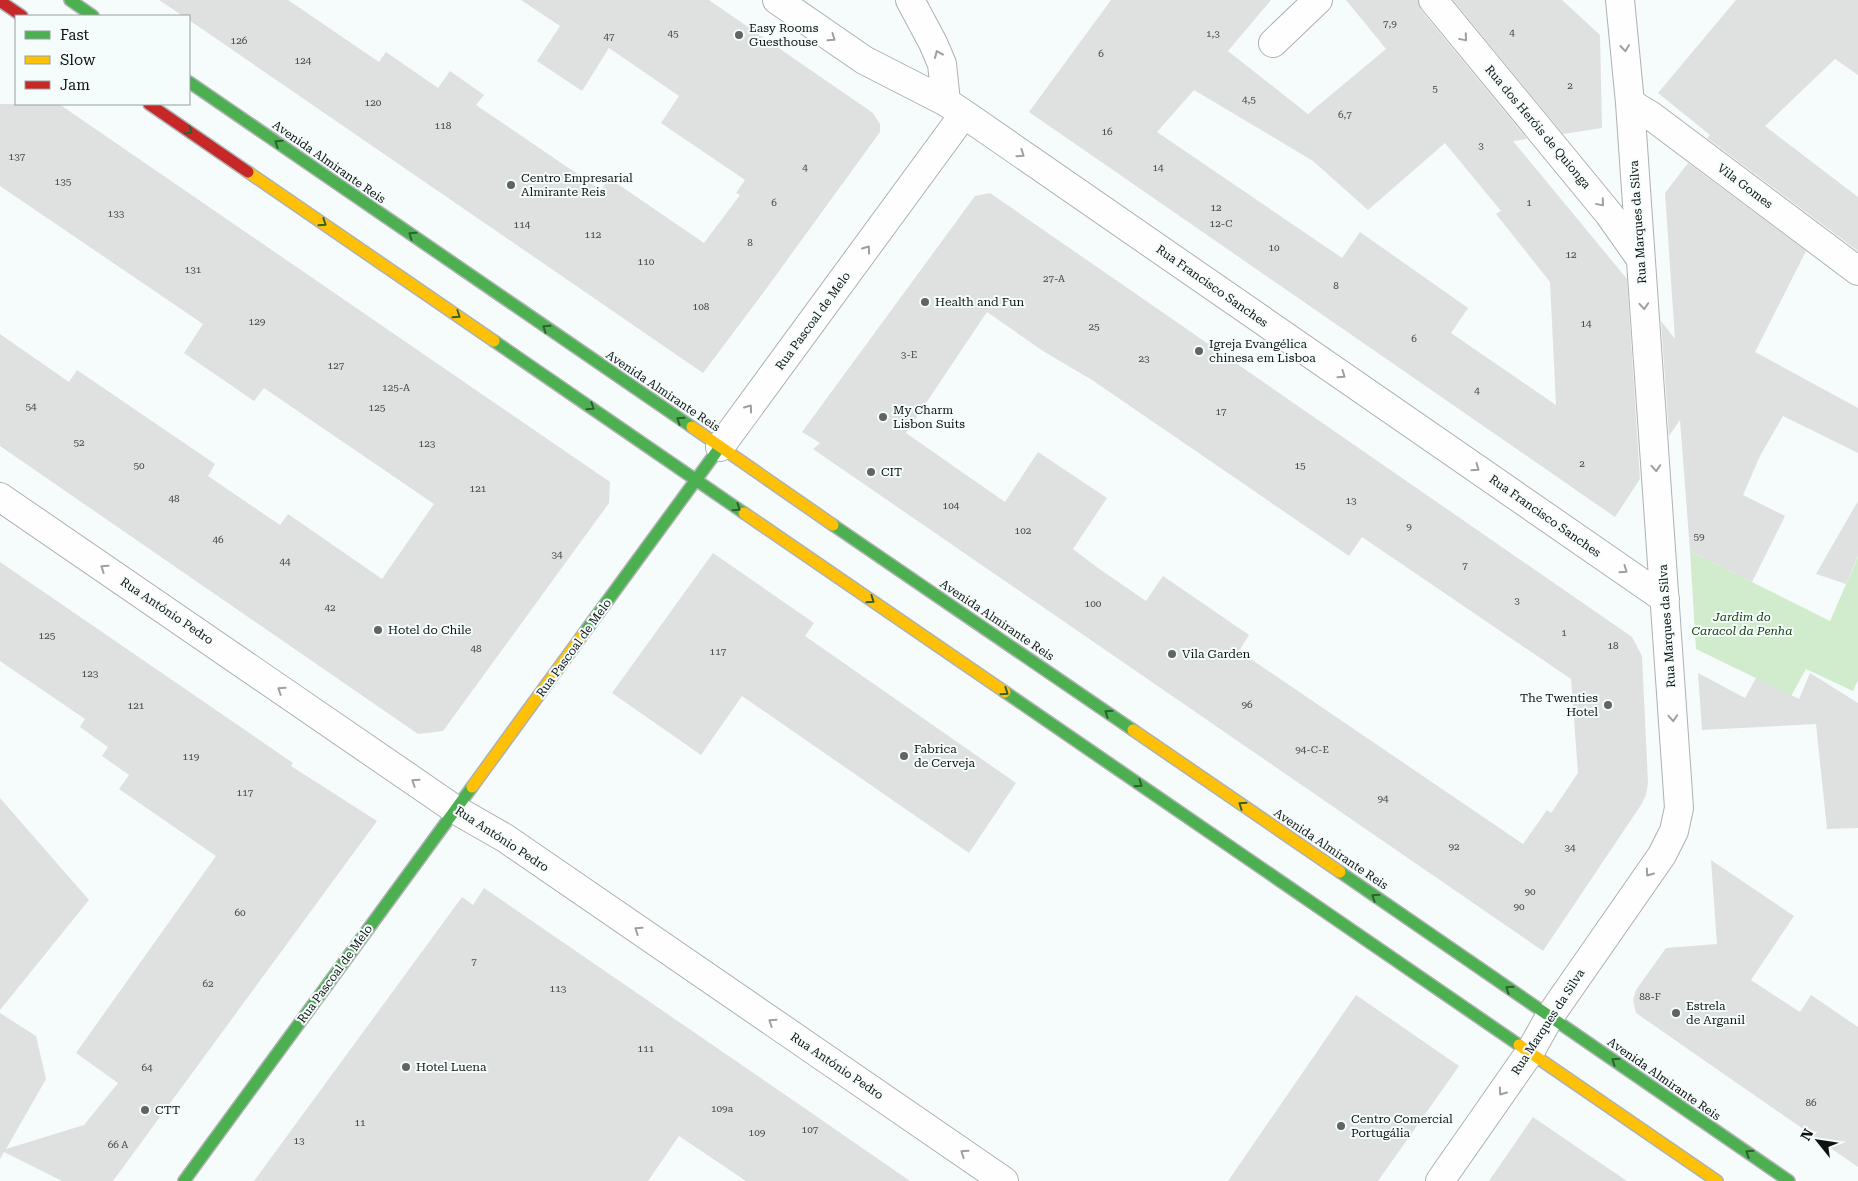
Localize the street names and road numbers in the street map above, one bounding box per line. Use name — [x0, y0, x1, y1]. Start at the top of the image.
street label: Rua dos Heróis de Quionga — [1482, 63, 1594, 192]
street label: Avenida Almirante Reis — [270, 118, 388, 206]
street label: Rua Marques da Silva — [1627, 159, 1649, 284]
street label: Vila Gomes — [1715, 161, 1776, 212]
street label: Rua Francisco Sanches — [1153, 242, 1271, 330]
street label: Rua Pascoal de Melo — [773, 269, 853, 373]
street label: Avenida Almirante Reis — [603, 348, 723, 435]
street label: Rua Francisco Sanches — [1486, 472, 1604, 560]
street label: Rua Marques da Silva — [1656, 563, 1678, 688]
street label: Rua António Pedro — [118, 575, 216, 647]
street label: Avenida Almirante Reis — [937, 577, 1057, 664]
street label: Rua Pascoal de Melo — [534, 596, 614, 700]
street label: Rua António Pedro — [453, 803, 551, 875]
street label: Avenida Almirante Reis — [1271, 806, 1391, 893]
street label: Rua Pascoal de Melo — [295, 922, 375, 1026]
street label: Rua Marques da Silva — [1508, 966, 1588, 1078]
street label: Rua António Pedro — [788, 1030, 886, 1102]
street label: Avenida Almirante Reis — [1605, 1035, 1723, 1123]

